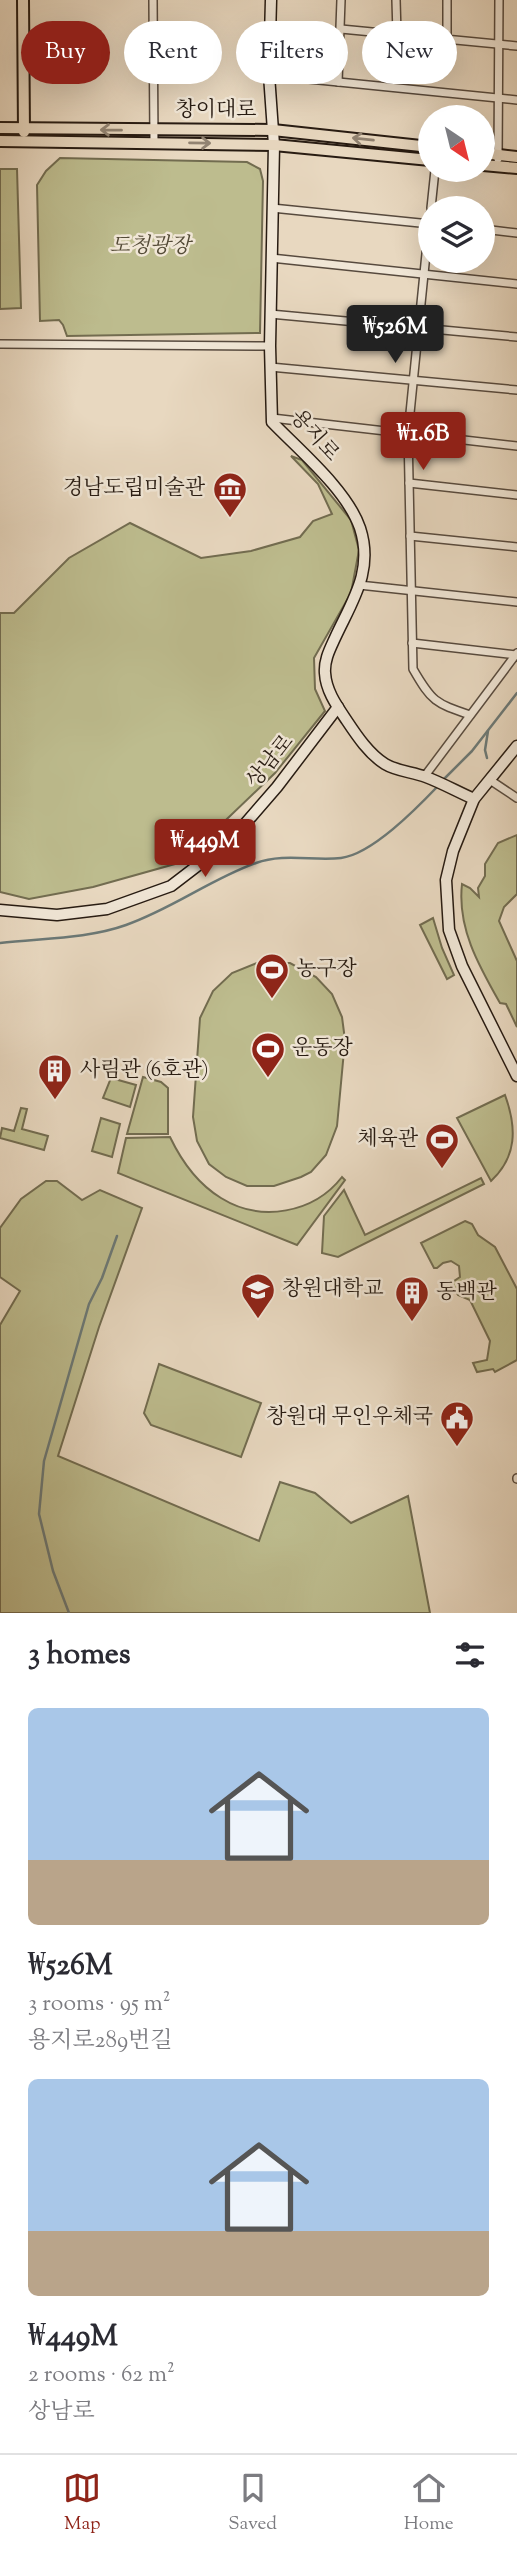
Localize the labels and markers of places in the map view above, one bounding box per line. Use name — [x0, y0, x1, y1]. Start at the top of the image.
pin: ₩526M — [346, 306, 444, 365]
pin: ₩1.6B — [374, 412, 472, 472]
museum icon: 경남도립미술관 — [211, 470, 249, 519]
place label: 경남도립미술관 — [63, 474, 206, 504]
pin: ₩449M — [156, 820, 254, 879]
sports icon: 농구장 — [253, 951, 291, 1000]
place label: 농구장 — [296, 955, 358, 985]
sports icon: 운동장 — [249, 1030, 287, 1079]
place label: 운동장 — [292, 1034, 354, 1064]
building icon: 사림관 (6호관) — [36, 1052, 74, 1101]
place label: 사림관 (6호관) — [80, 1056, 209, 1086]
sports icon: 체육관 — [423, 1121, 461, 1170]
place label: 체육관 — [357, 1125, 419, 1155]
school or university icon: 창원대학교 — [239, 1271, 277, 1320]
building icon: 동백관 — [393, 1274, 431, 1323]
place label: 창원대학교 — [282, 1275, 383, 1305]
place label: 동백관 — [436, 1278, 498, 1308]
public building icon: 창원대 무인우체국 — [438, 1399, 476, 1448]
place label: 창원대 무인우체국 — [266, 1403, 433, 1433]

